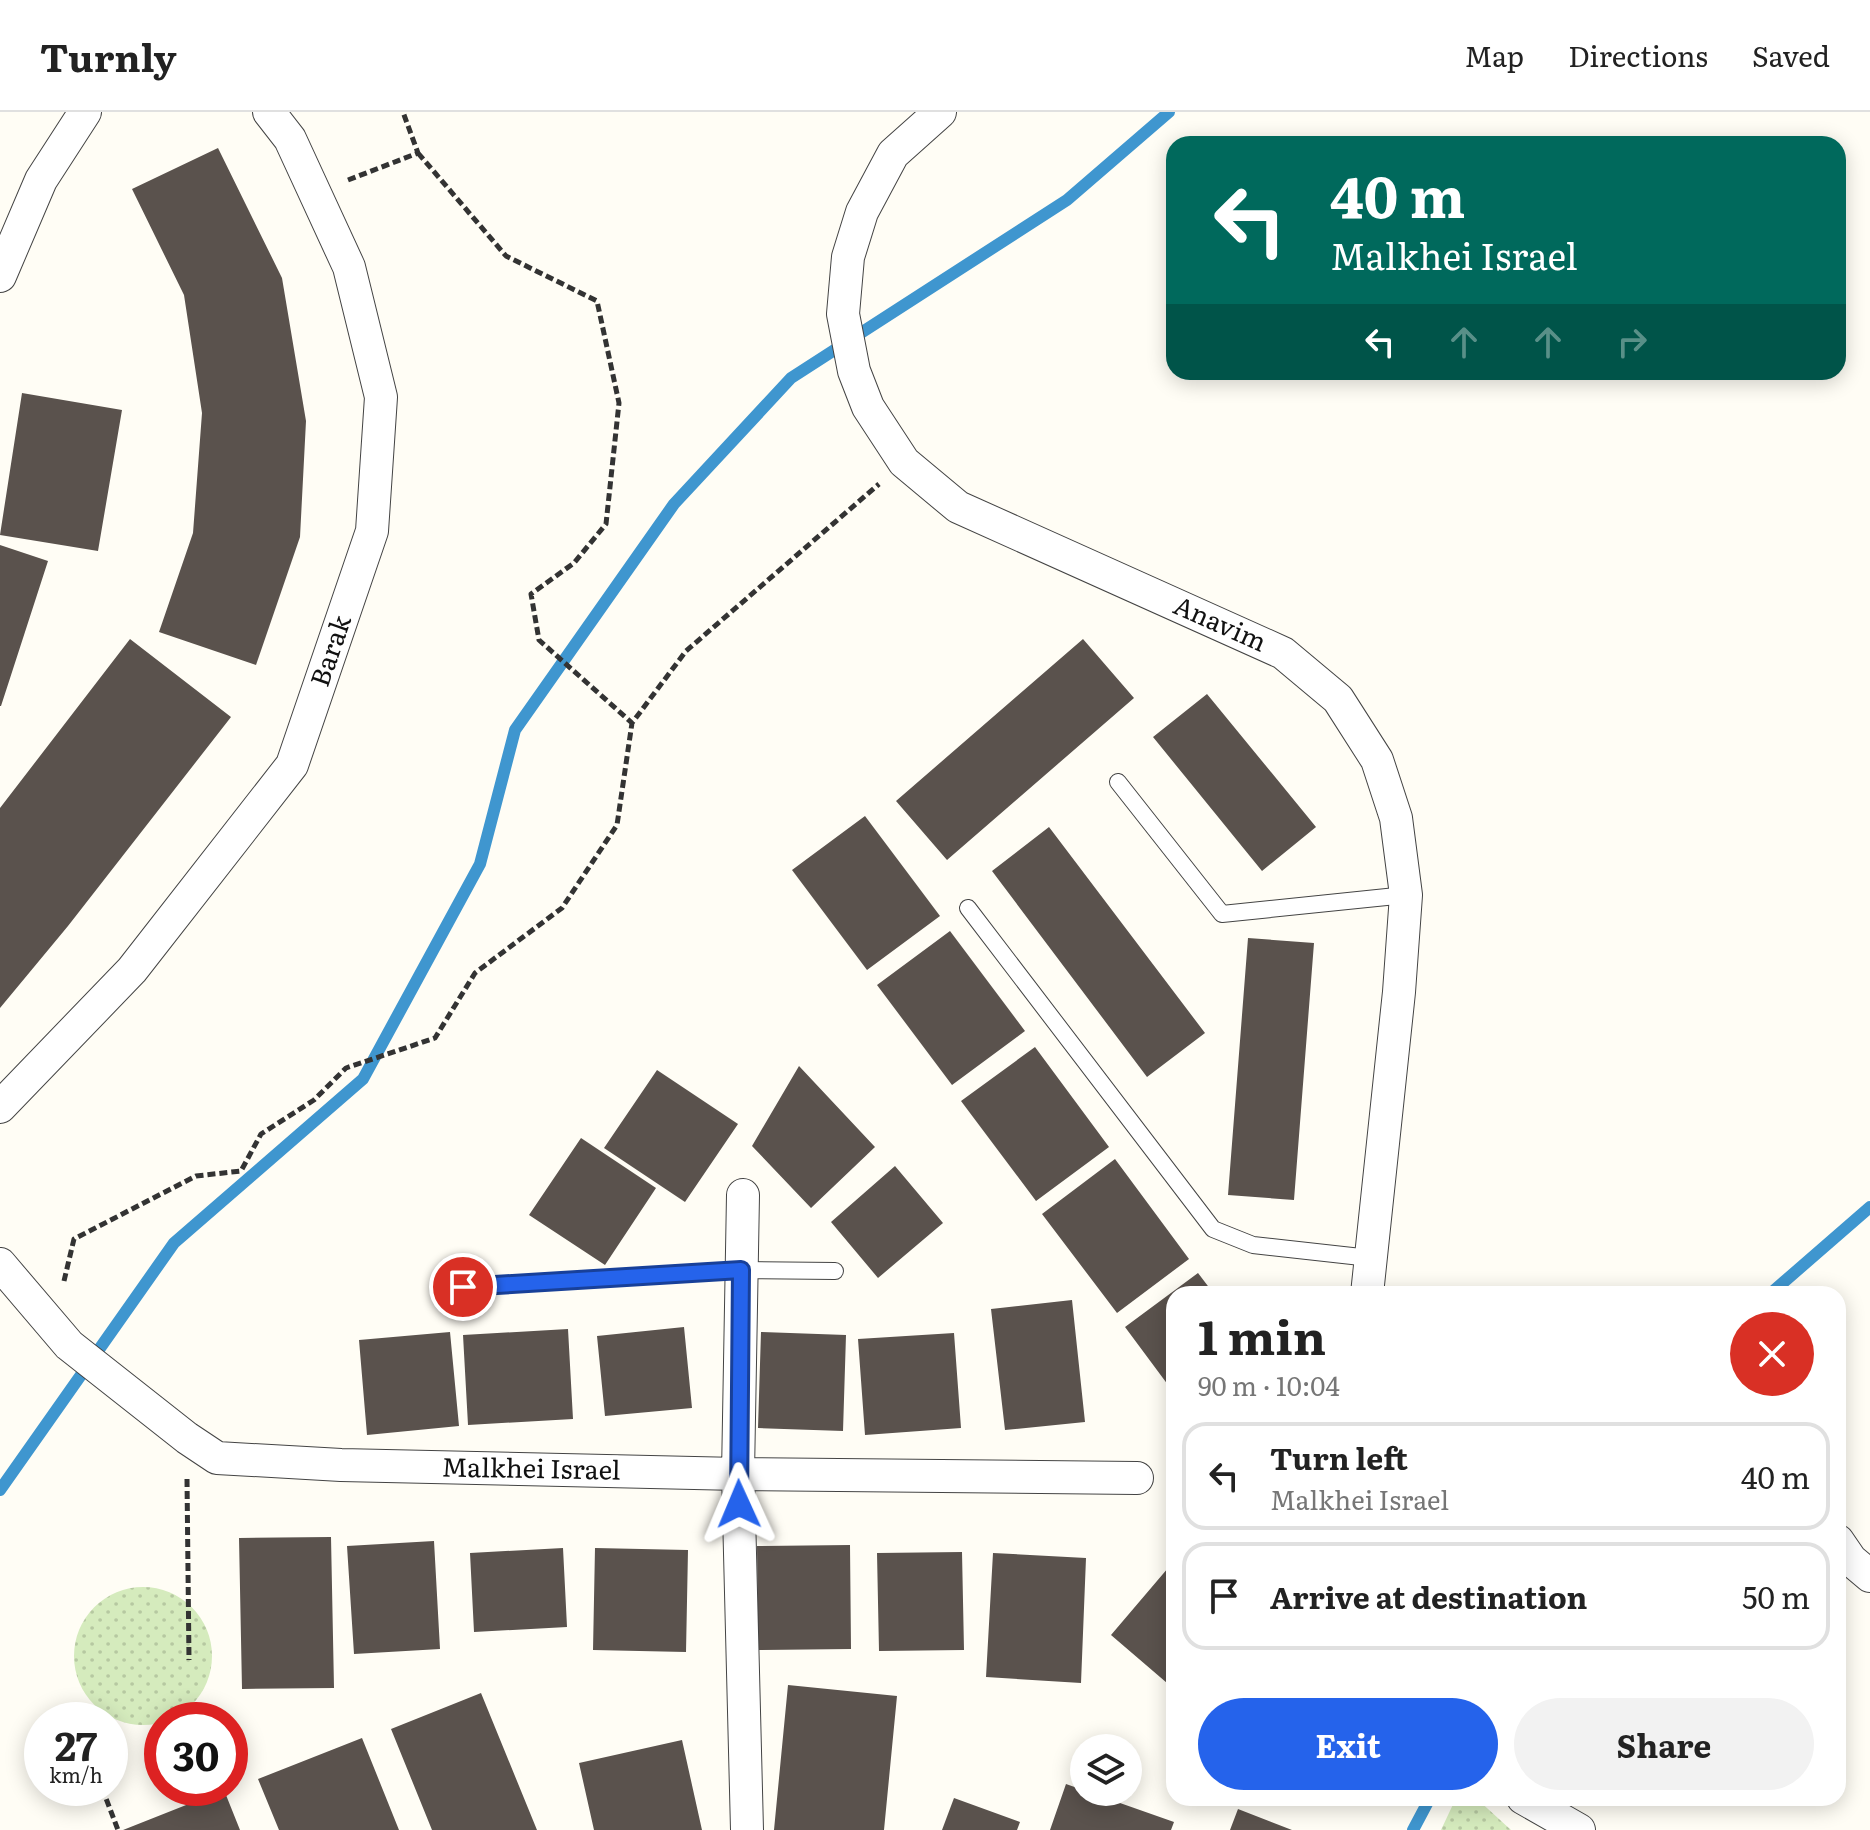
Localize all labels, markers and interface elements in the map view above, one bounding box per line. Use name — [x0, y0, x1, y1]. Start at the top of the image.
text: Turnly — [40, 27, 177, 84]
text: Map — [1465, 34, 1524, 76]
text: Directions — [1568, 34, 1708, 76]
text: Saved — [1752, 34, 1830, 76]
text: 40 m — [1330, 152, 1465, 235]
icon: left — [1198, 168, 1302, 272]
text: Malkhei Israel — [1330, 228, 1578, 281]
icon: left — [1358, 320, 1402, 364]
icon: ahead — [1442, 320, 1486, 364]
icon: ahead — [1526, 320, 1570, 364]
icon: right — [1610, 320, 1654, 364]
street label: Anavim — [1168, 584, 1274, 659]
street label: Barak — [298, 608, 359, 691]
pin — [429, 1253, 497, 1321]
icon: arrive — [441, 1265, 485, 1309]
text: 1 min — [1198, 1299, 1326, 1370]
button: close — [1730, 1312, 1814, 1396]
text: 90 m · 10:04 — [1198, 1365, 1340, 1404]
text: Turn left — [1270, 1435, 1408, 1479]
street label: Malkhei Israel — [441, 1445, 621, 1488]
icon: left — [1202, 1454, 1246, 1498]
text: 40 m — [1741, 1454, 1810, 1498]
position arrow — [697, 1462, 781, 1546]
text: Malkhei Israel — [1270, 1479, 1449, 1518]
icon: arrive — [1202, 1574, 1246, 1618]
text: Arrive at destination — [1270, 1574, 1587, 1618]
text: 50 m — [1742, 1574, 1810, 1618]
button: Exit — [1198, 1698, 1498, 1790]
button: Share — [1514, 1698, 1814, 1790]
speed limit sign: 30 — [144, 1702, 248, 1806]
text: 27 — [55, 1714, 97, 1773]
map controls — [1070, 1734, 1142, 1806]
button: layers — [1070, 1734, 1142, 1806]
text: km/h — [49, 1759, 103, 1789]

